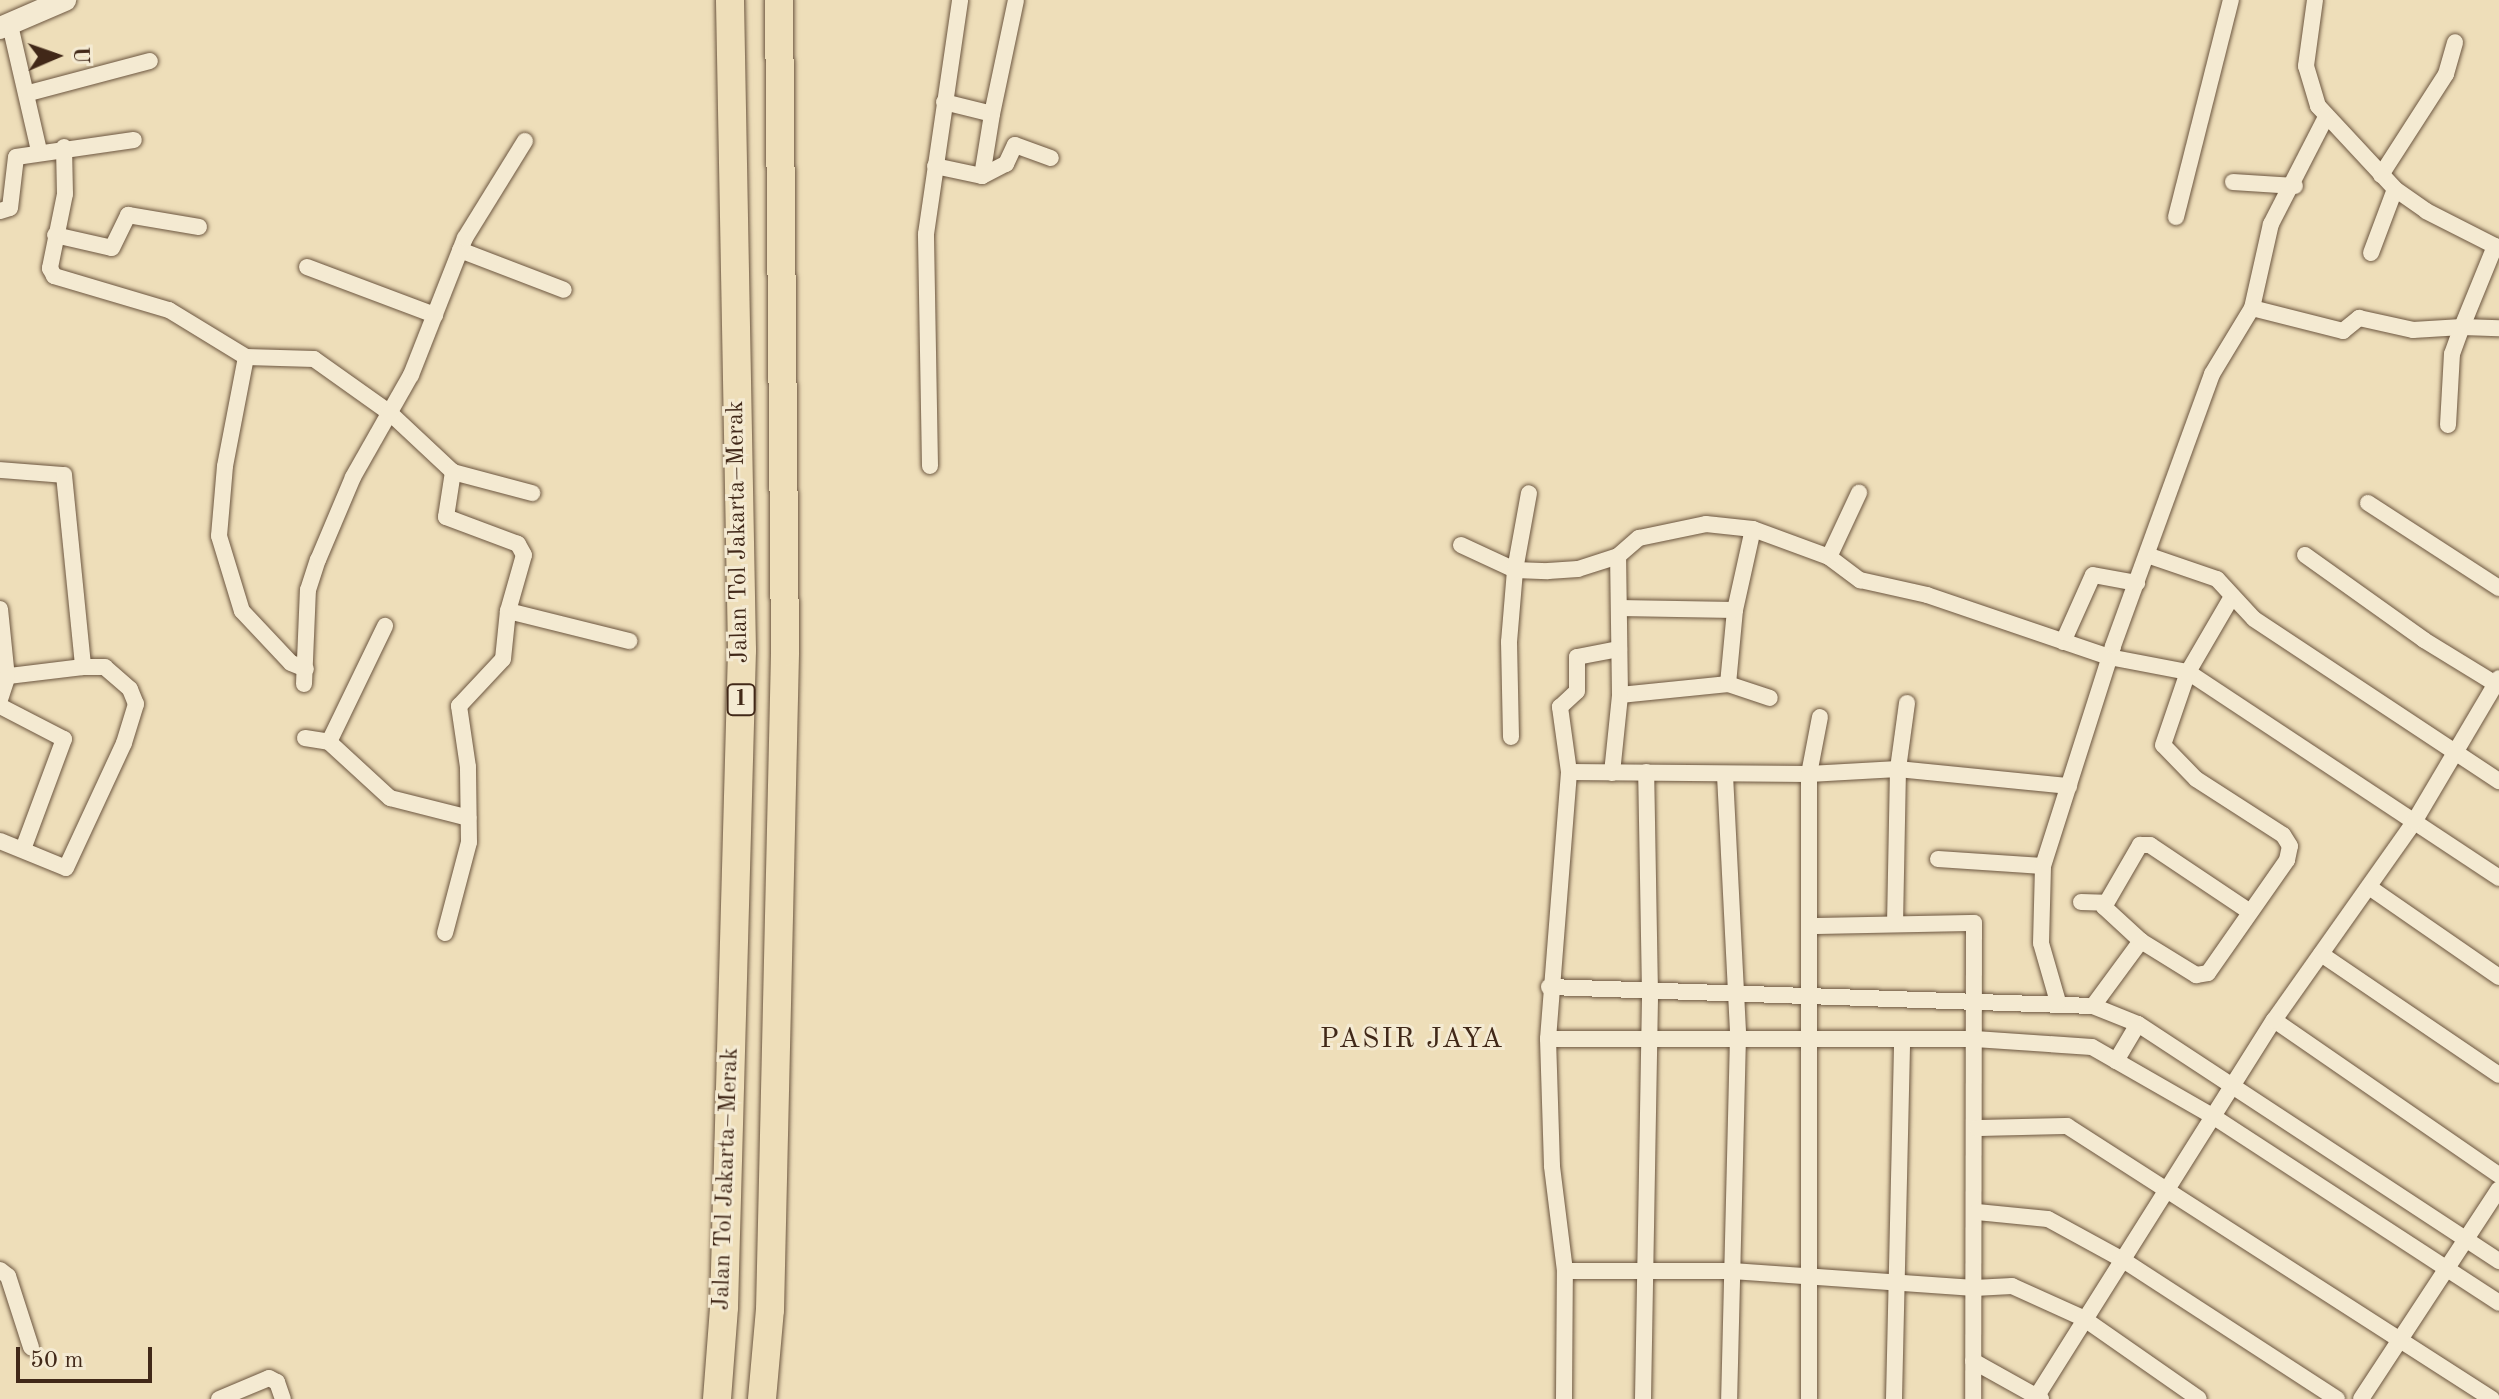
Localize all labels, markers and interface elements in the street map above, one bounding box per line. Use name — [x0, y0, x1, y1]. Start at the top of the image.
north arrow — [16, 16, 96, 96]
text: U — [69, 46, 91, 64]
street label: Jalan Tol Jakarta–Merak — [722, 400, 756, 664]
road number: 1 — [725, 682, 757, 718]
district label: PASIR JAYA — [1320, 1023, 1504, 1057]
street label: Jalan Tol Jakarta–Merak — [708, 1047, 746, 1311]
scale bar — [20, 1331, 156, 1381]
text: 50 m — [30, 1349, 84, 1373]

